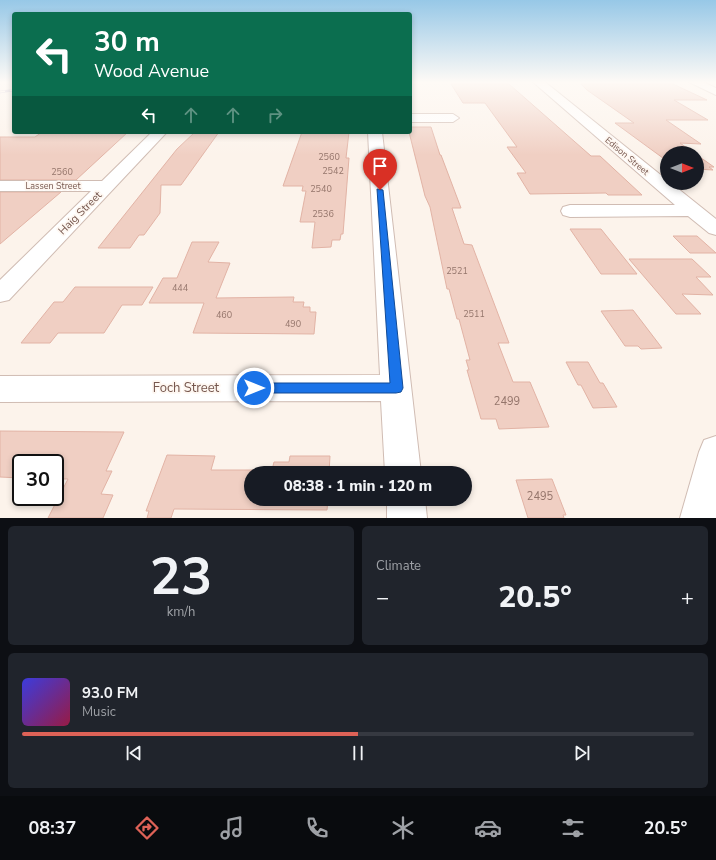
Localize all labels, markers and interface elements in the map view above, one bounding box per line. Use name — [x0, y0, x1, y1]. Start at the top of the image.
text: 30 m — [94, 23, 160, 61]
icon: left — [28, 28, 80, 80]
text: Wood Avenue — [94, 59, 209, 83]
icon: left — [138, 104, 160, 126]
icon: ahead — [180, 104, 202, 126]
icon: ahead — [222, 104, 244, 126]
icon: right — [264, 104, 286, 126]
street label: Edison Street — [603, 134, 652, 178]
north arrow — [660, 146, 704, 190]
map controls — [660, 146, 704, 190]
pin — [363, 149, 397, 190]
house number: 2560 — [318, 151, 340, 163]
icon: arrive — [369, 155, 391, 177]
house number: 2542 — [322, 165, 344, 177]
house number: 2560 — [51, 166, 73, 178]
street label: Lassen Street — [25, 180, 81, 192]
house number: 2540 — [310, 183, 332, 195]
street label: Haig Street — [55, 188, 105, 238]
house number: 2536 — [312, 208, 334, 220]
house number: 2521 — [446, 265, 468, 277]
house number: 444 — [172, 282, 189, 294]
house number: 2511 — [463, 308, 485, 320]
house number: 460 — [216, 309, 232, 321]
house number: 490 — [285, 318, 301, 330]
position arrow — [233, 367, 275, 409]
street label: Foch Street — [153, 379, 220, 397]
house number: 2499 — [494, 394, 520, 409]
speed limit sign: 30 — [12, 454, 64, 506]
text: 08:38 · 1 min · 120 m — [284, 476, 432, 496]
house number: 2495 — [527, 489, 554, 504]
text: 23 — [150, 541, 212, 612]
text: Climate — [376, 557, 421, 575]
text: 20.5° — [498, 577, 572, 618]
text: − — [376, 583, 389, 613]
text: + — [681, 583, 694, 613]
text: km/h — [167, 603, 195, 621]
text: 93.0 FM — [82, 683, 138, 703]
text: Music — [82, 703, 116, 721]
icon: previous — [123, 742, 145, 764]
icon: pause — [347, 742, 369, 764]
icon: next — [571, 742, 593, 764]
icon: directions — [133, 814, 161, 842]
icon: music — [218, 814, 246, 842]
icon: phone — [303, 814, 331, 842]
icon: climate — [389, 814, 417, 842]
icon: car — [474, 814, 502, 842]
icon: filters — [559, 814, 587, 842]
text: 08:37 — [29, 816, 76, 840]
text: 20.5° — [644, 816, 687, 840]

